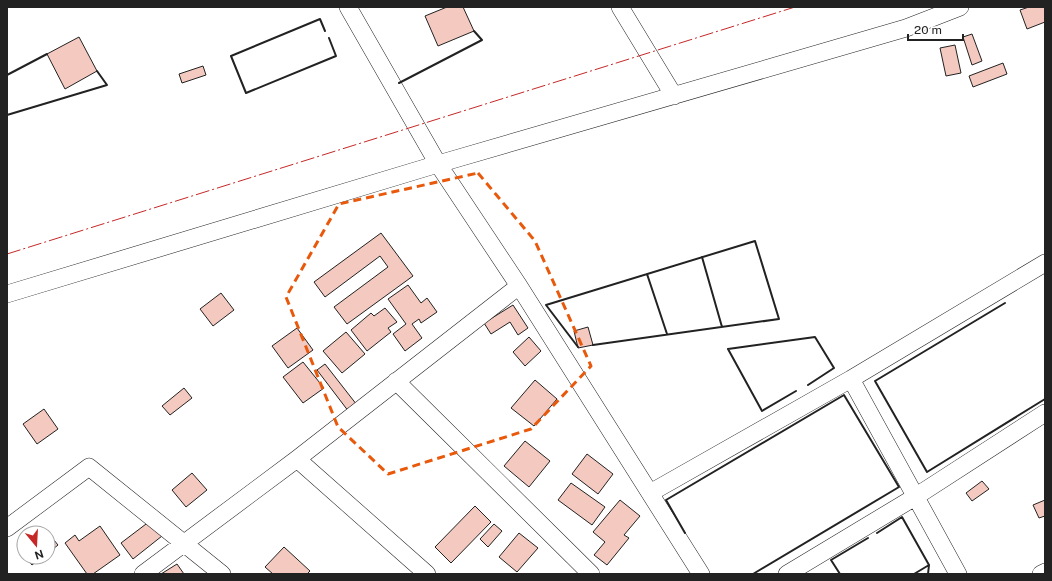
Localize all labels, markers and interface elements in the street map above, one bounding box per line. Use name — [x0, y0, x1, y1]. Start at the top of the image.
scale bar — [908, 16, 963, 42]
text: 20 m — [914, 23, 942, 37]
north arrow — [16, 525, 56, 565]
text: N — [33, 547, 45, 562]

